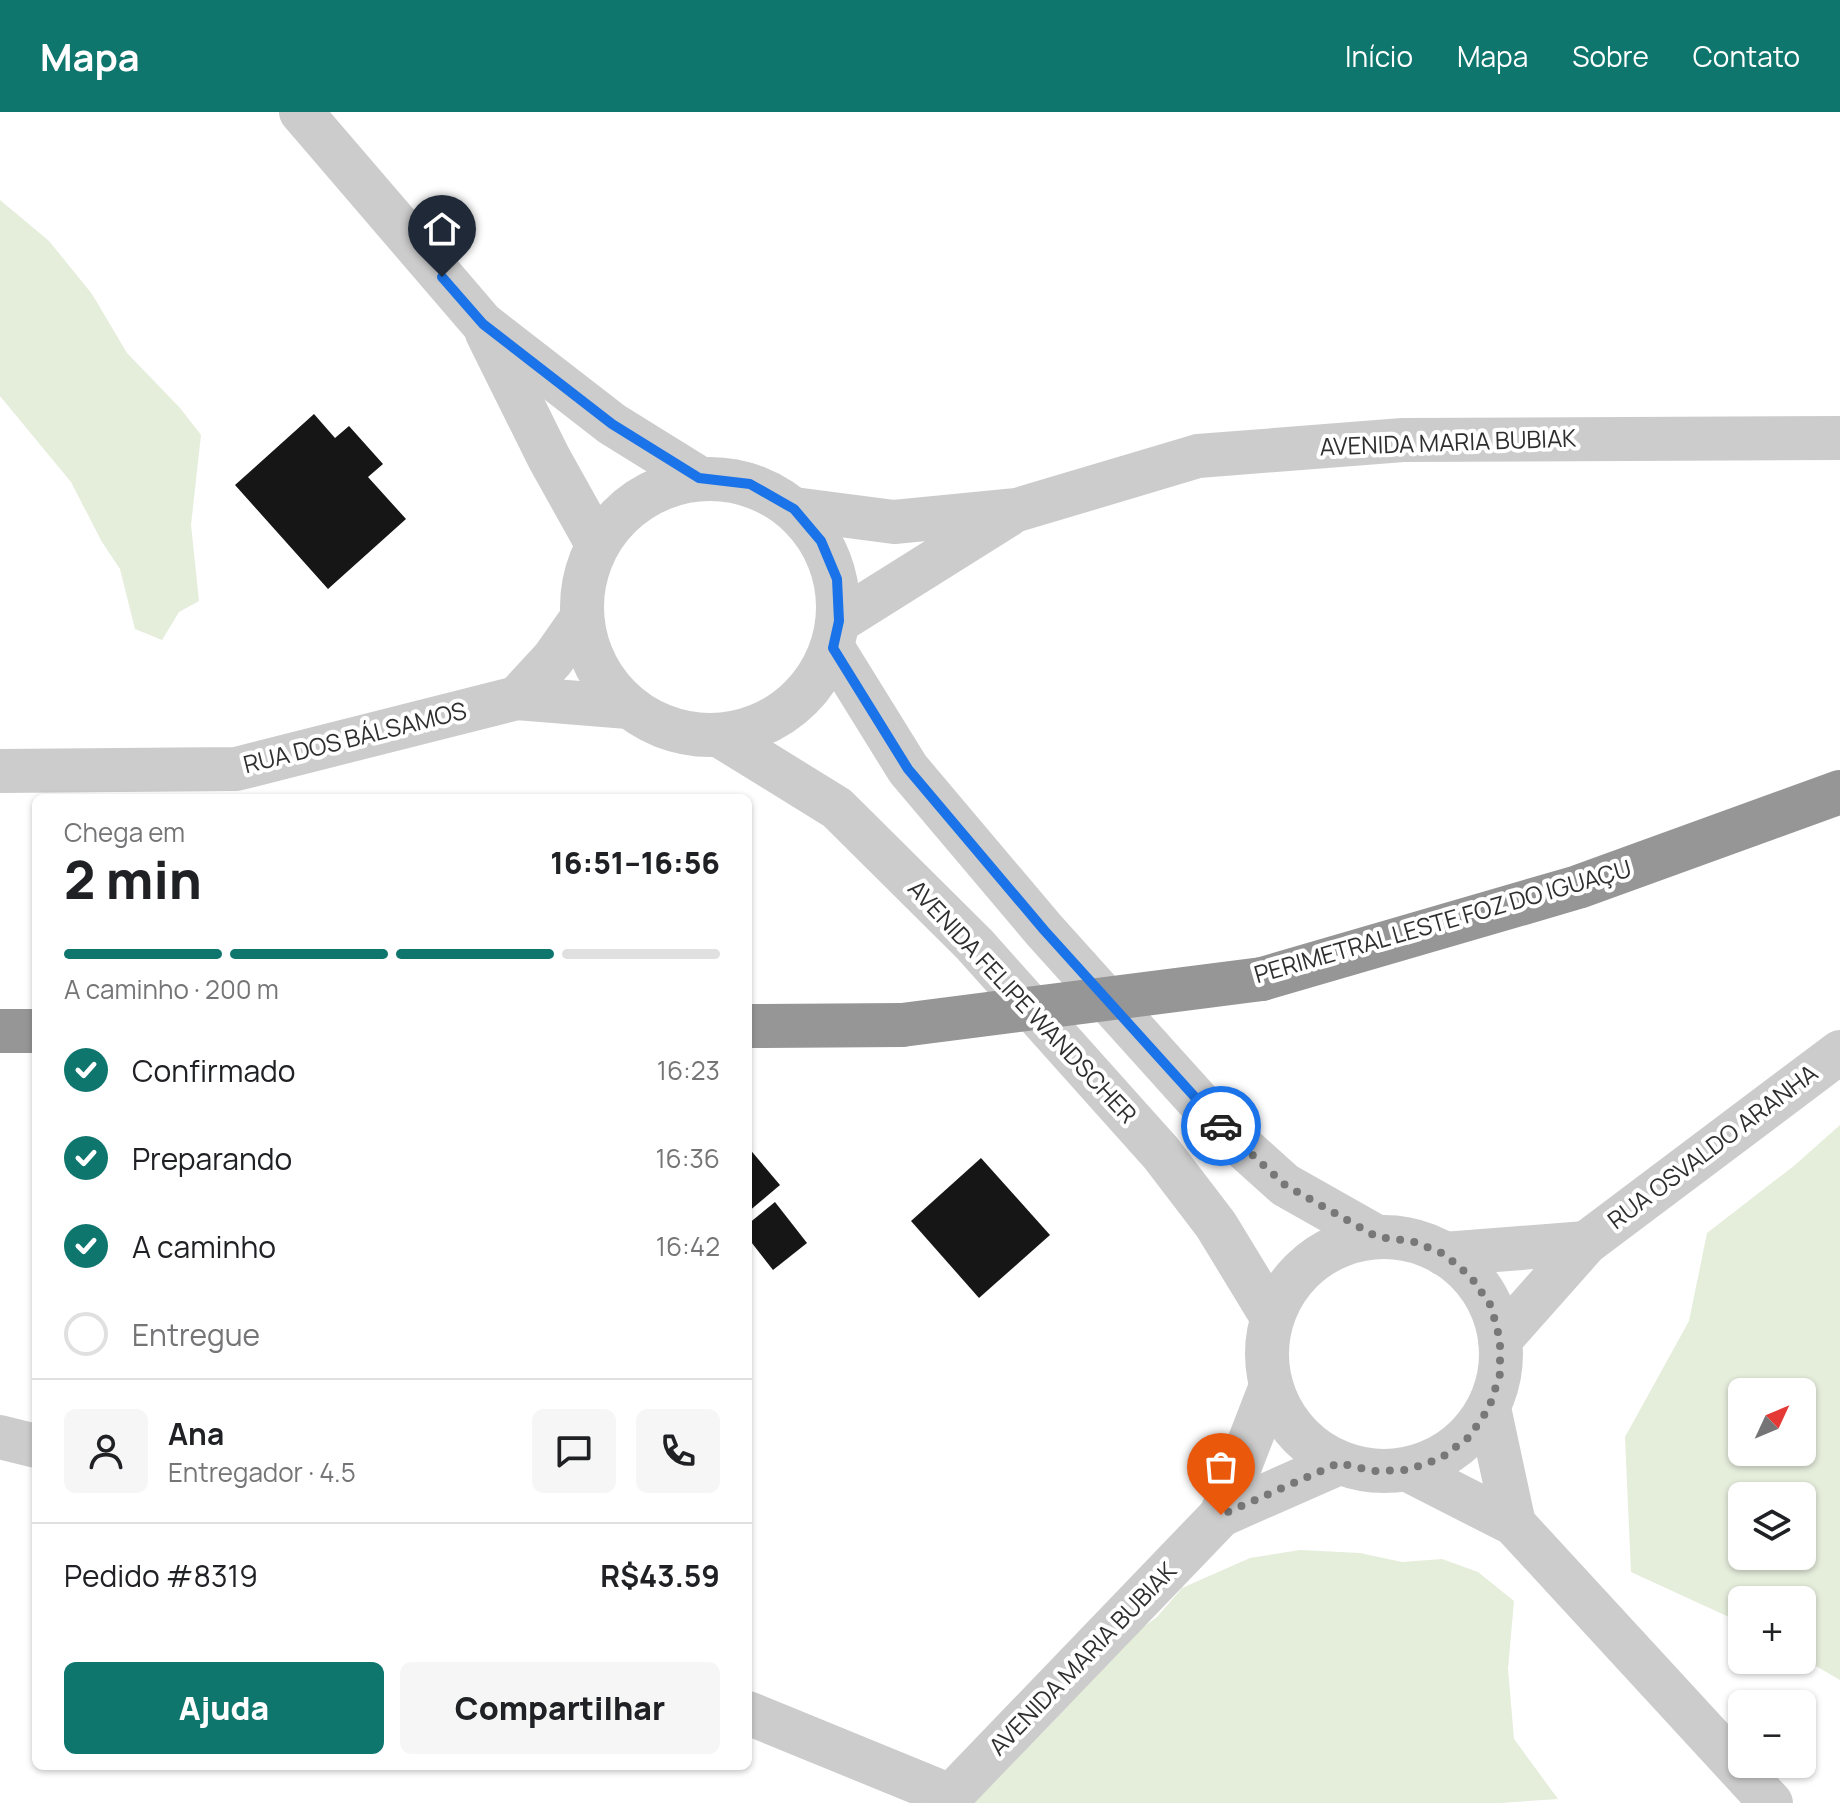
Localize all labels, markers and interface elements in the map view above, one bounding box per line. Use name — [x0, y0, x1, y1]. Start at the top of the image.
text: Mapa — [40, 30, 140, 82]
text: Início — [1345, 37, 1413, 75]
text: Mapa — [1457, 37, 1528, 75]
text: Sobre — [1572, 37, 1649, 75]
text: Contato — [1693, 37, 1800, 75]
pin — [408, 195, 476, 277]
icon: home — [420, 207, 464, 251]
street label: AVENIDA MARIA BUBIAK — [1319, 421, 1578, 462]
street label: RUA DOS BÁLSAMOS — [240, 693, 470, 780]
text: Chega em — [64, 814, 185, 850]
text: 16:51–16:56 — [550, 842, 720, 883]
text: 2 min — [64, 844, 202, 915]
street label: PERIMETRAL LESTE FOZ DO IGUAÇU — [1250, 851, 1635, 990]
street label: AVENIDA FELIPE WANDSCHER — [901, 872, 1145, 1130]
text: A caminho · 200 m — [64, 971, 279, 1007]
icon: check — [64, 1048, 108, 1092]
text: Confirmado — [132, 1050, 296, 1091]
text: 16:23 — [657, 1052, 720, 1088]
street label: RUA OSVALDO ARANHA — [1600, 1056, 1824, 1236]
courier — [1181, 1086, 1261, 1166]
icon: car — [1199, 1104, 1243, 1148]
icon: check — [64, 1136, 108, 1180]
text: Preparando — [132, 1138, 292, 1179]
text: 16:36 — [655, 1140, 720, 1176]
icon: check — [64, 1224, 108, 1268]
text: A caminho — [132, 1226, 276, 1267]
text: 16:42 — [656, 1228, 720, 1264]
text: Entregue — [132, 1314, 260, 1355]
north arrow — [1728, 1378, 1816, 1466]
map controls — [1728, 1378, 1816, 1778]
button: person — [64, 1409, 148, 1493]
button: chat — [532, 1409, 616, 1493]
button: phone — [636, 1409, 720, 1493]
text: Ana — [168, 1413, 224, 1454]
pin — [1187, 1433, 1255, 1515]
icon: bag — [1199, 1445, 1243, 1489]
text: Entregador · 4.5 — [168, 1454, 356, 1490]
button: layers — [1728, 1482, 1816, 1570]
street label: AVENIDA MARIA BUBIAK — [981, 1554, 1184, 1762]
text: Pedido #8319 — [64, 1555, 258, 1596]
text: R$43.59 — [600, 1555, 720, 1596]
button: + — [1728, 1586, 1816, 1674]
button: Ajuda — [64, 1662, 384, 1754]
button: Compartilhar — [400, 1662, 720, 1754]
button: − — [1728, 1690, 1816, 1778]

